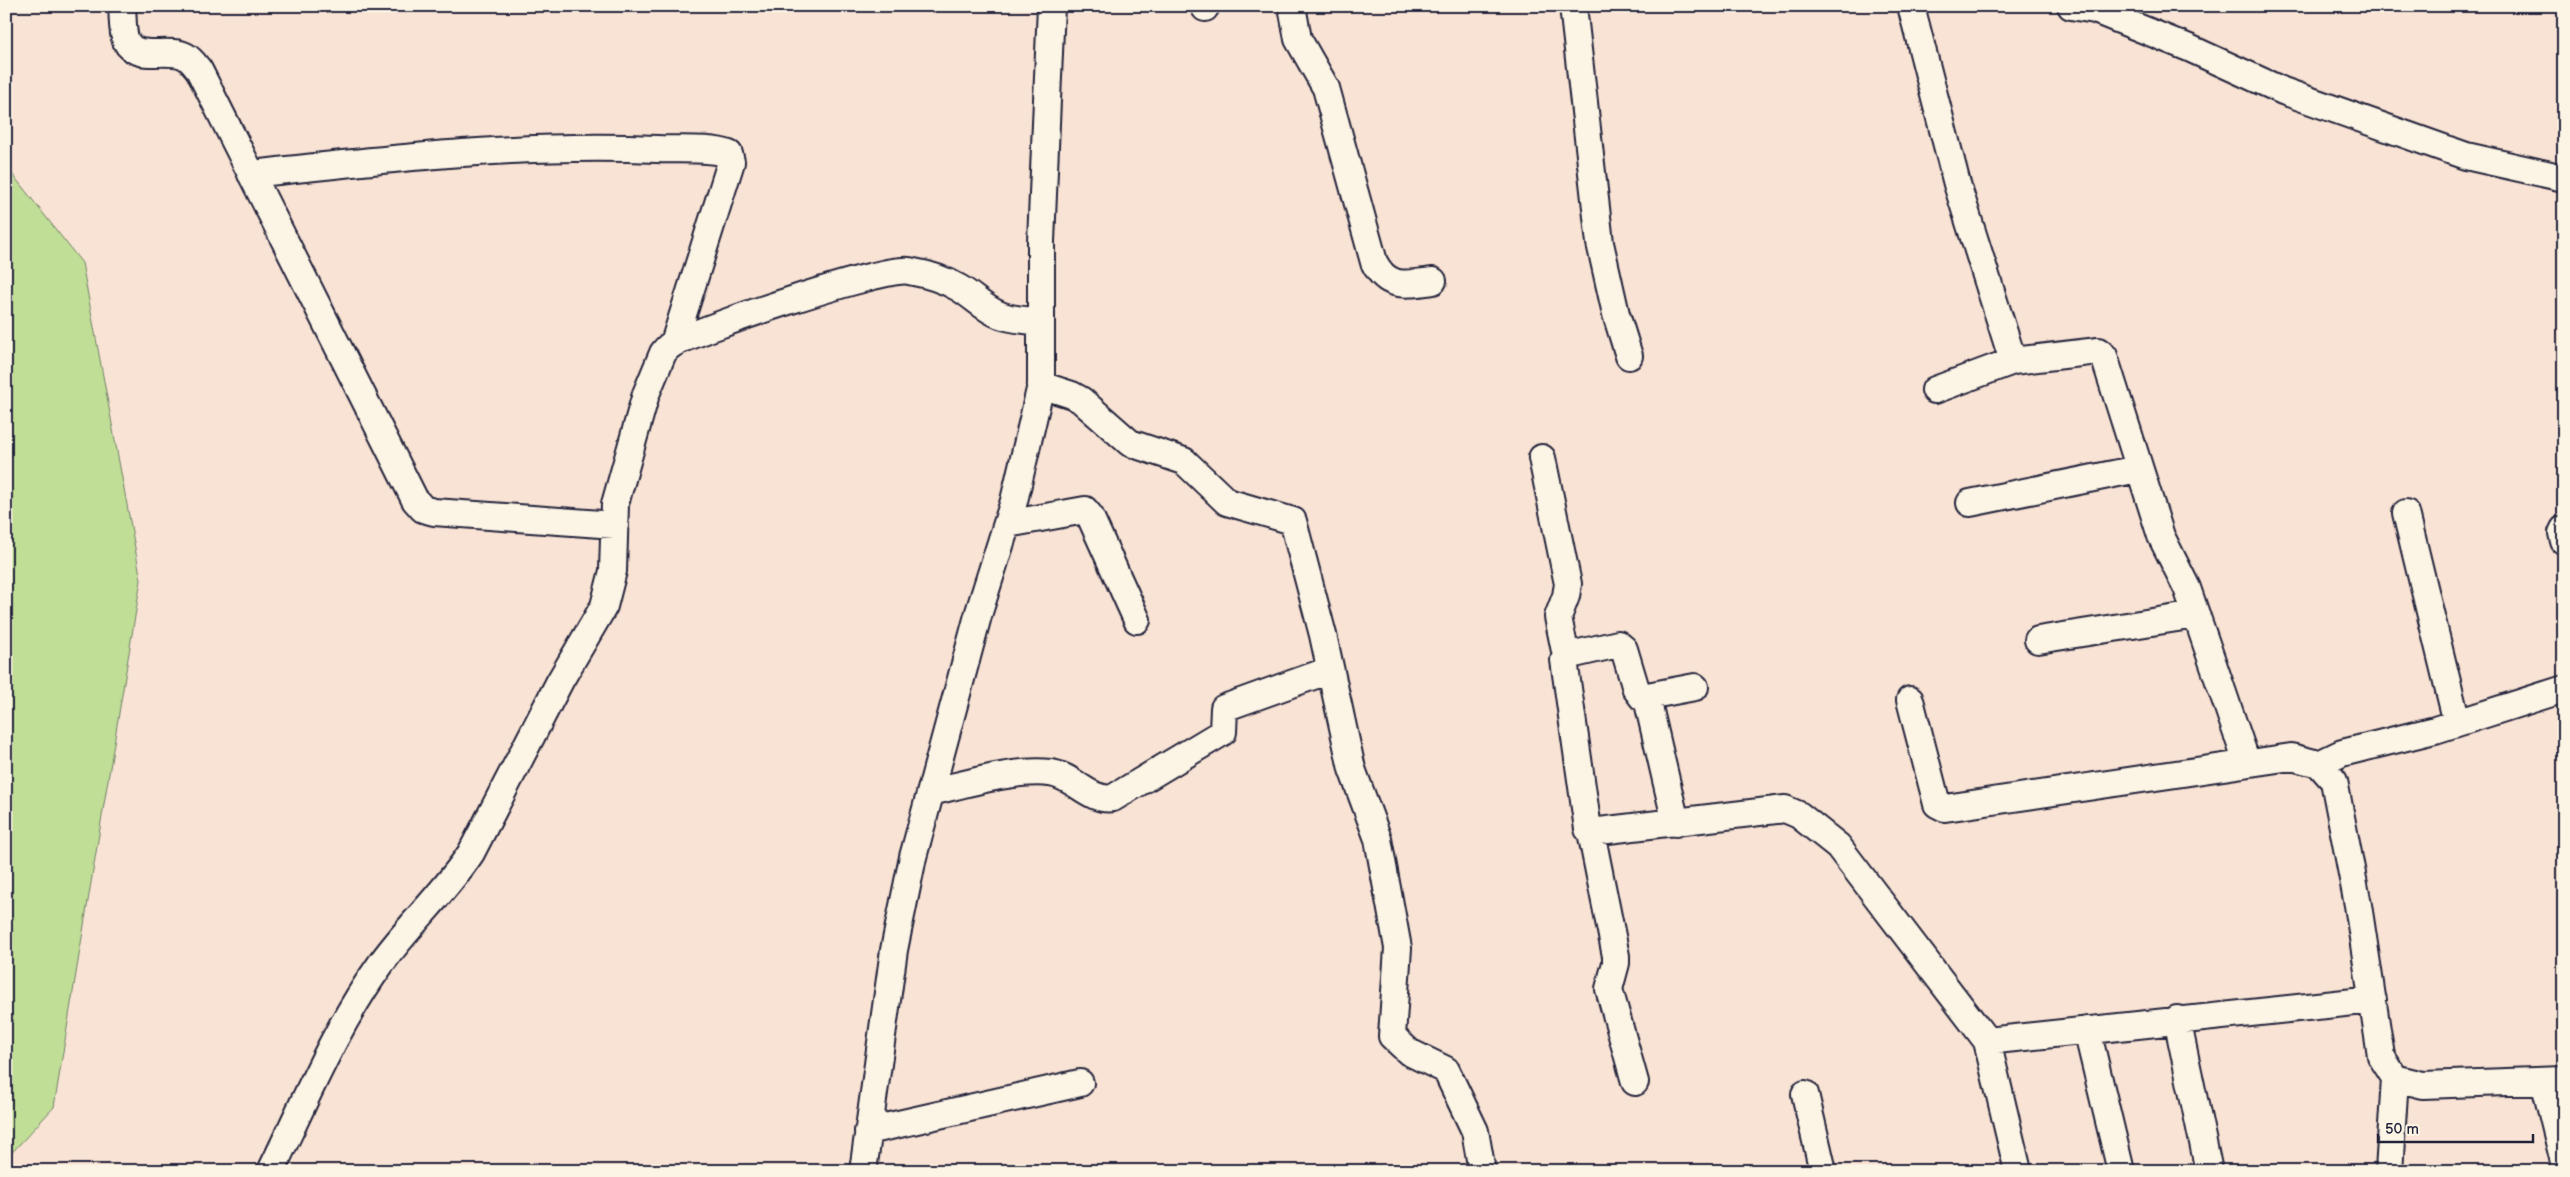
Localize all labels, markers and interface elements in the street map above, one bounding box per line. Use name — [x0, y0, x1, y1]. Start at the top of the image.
scale bar — [2378, 1112, 2532, 1144]
text: 50 m — [2385, 1120, 2419, 1139]

